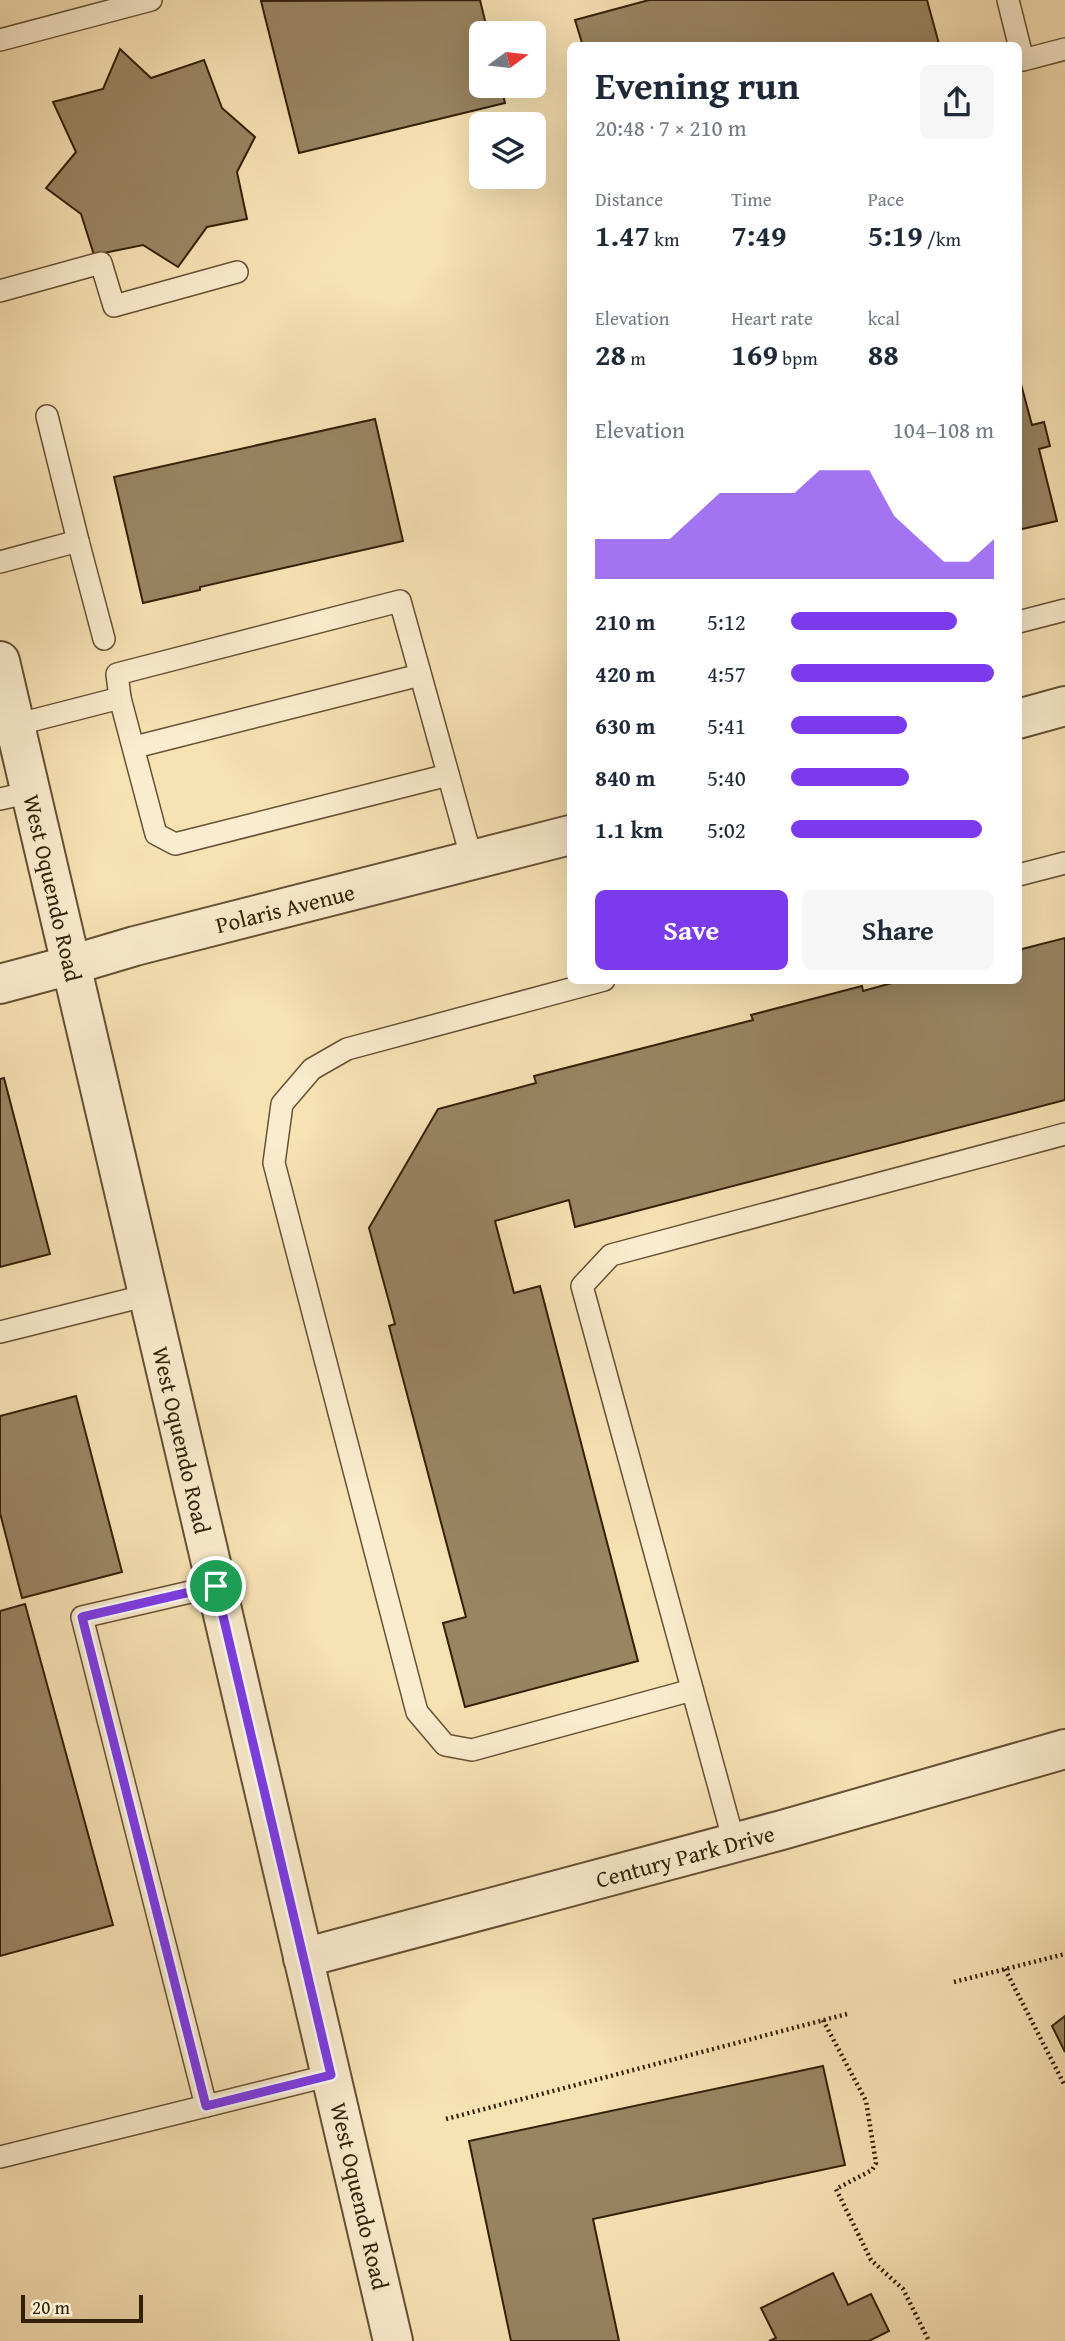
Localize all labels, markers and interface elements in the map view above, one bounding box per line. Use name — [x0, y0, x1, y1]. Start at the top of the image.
north arrow — [469, 21, 546, 98]
map controls — [469, 21, 546, 189]
text: Evening run — [595, 57, 799, 113]
button: share — [920, 65, 994, 139]
text: 20:48 · 7 × 210 m — [595, 111, 747, 144]
button: layers — [469, 112, 546, 189]
text: Distance — [595, 185, 663, 213]
text: Time — [731, 185, 772, 213]
text: Pace — [868, 185, 904, 213]
text: 1.47 — [595, 213, 650, 257]
text: 7:49 — [731, 213, 786, 257]
text: 5:19 — [868, 213, 923, 257]
text: km — [650, 225, 679, 253]
text: /km — [923, 225, 961, 253]
text: Elevation — [595, 304, 669, 332]
text: Heart rate — [731, 304, 813, 332]
text: kcal — [868, 304, 900, 332]
text: 28 — [595, 332, 626, 376]
text: 169 — [731, 332, 778, 376]
text: 88 — [868, 332, 899, 376]
text: m — [626, 344, 646, 372]
text: bpm — [778, 344, 818, 372]
text: Elevation — [595, 413, 685, 446]
text: 104–108 m — [893, 413, 994, 446]
text: 210 m — [595, 605, 656, 638]
text: 5:12 — [707, 605, 746, 638]
text: 420 m — [595, 657, 656, 690]
text: 4:57 — [707, 657, 746, 690]
text: 630 m — [595, 709, 656, 742]
text: 5:41 — [707, 709, 746, 742]
text: 840 m — [595, 761, 656, 794]
text: 5:40 — [707, 761, 746, 794]
street label: West Oquendo Road — [15, 791, 91, 986]
text: 1.1 km — [595, 813, 663, 846]
text: 5:02 — [707, 813, 746, 846]
street label: Polaris Avenue — [212, 875, 358, 941]
button: Save — [595, 890, 788, 970]
button: Share — [802, 890, 994, 970]
street label: West Oquendo Road — [144, 1343, 220, 1538]
pin — [186, 1556, 246, 1616]
icon: arrive — [197, 1567, 235, 1605]
street label: Century Park Drive — [592, 1816, 778, 1896]
street label: West Oquendo Road — [322, 2099, 398, 2294]
scale bar — [21, 2292, 144, 2324]
text: 20 m — [32, 2293, 70, 2321]

